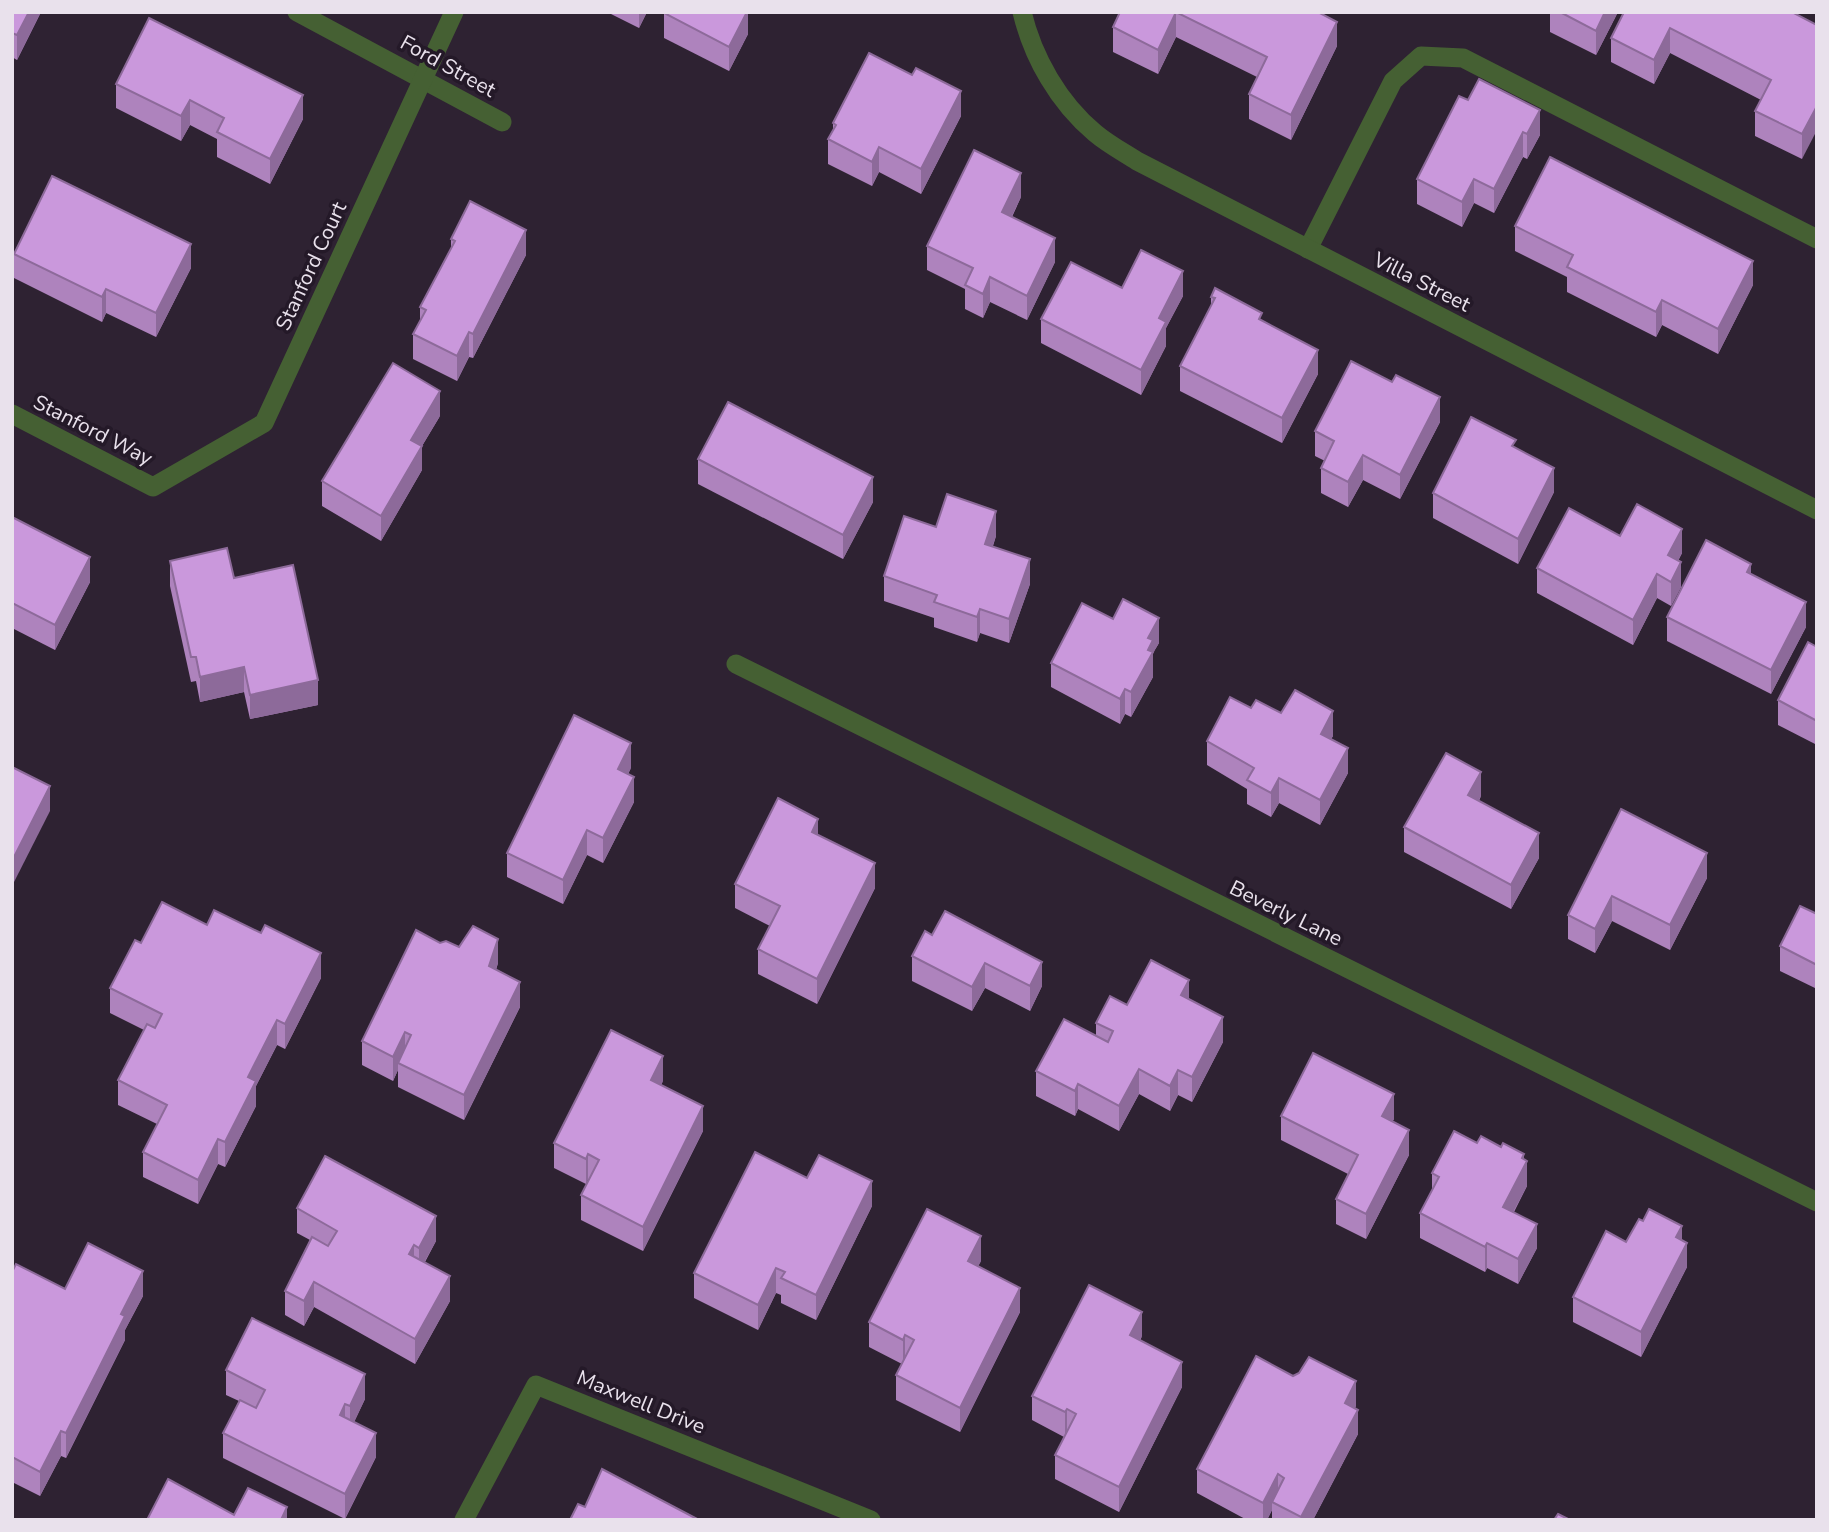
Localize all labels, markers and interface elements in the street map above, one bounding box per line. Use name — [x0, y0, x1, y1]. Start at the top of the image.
street label: Ford Street — [395, 28, 501, 104]
street label: Stanford Court — [269, 197, 353, 335]
street label: Villa Street — [1368, 245, 1476, 319]
street label: Stanford Way — [29, 388, 158, 472]
street label: Beverly Lane — [1225, 874, 1347, 952]
street label: Maxwell Drive — [573, 1364, 709, 1440]

